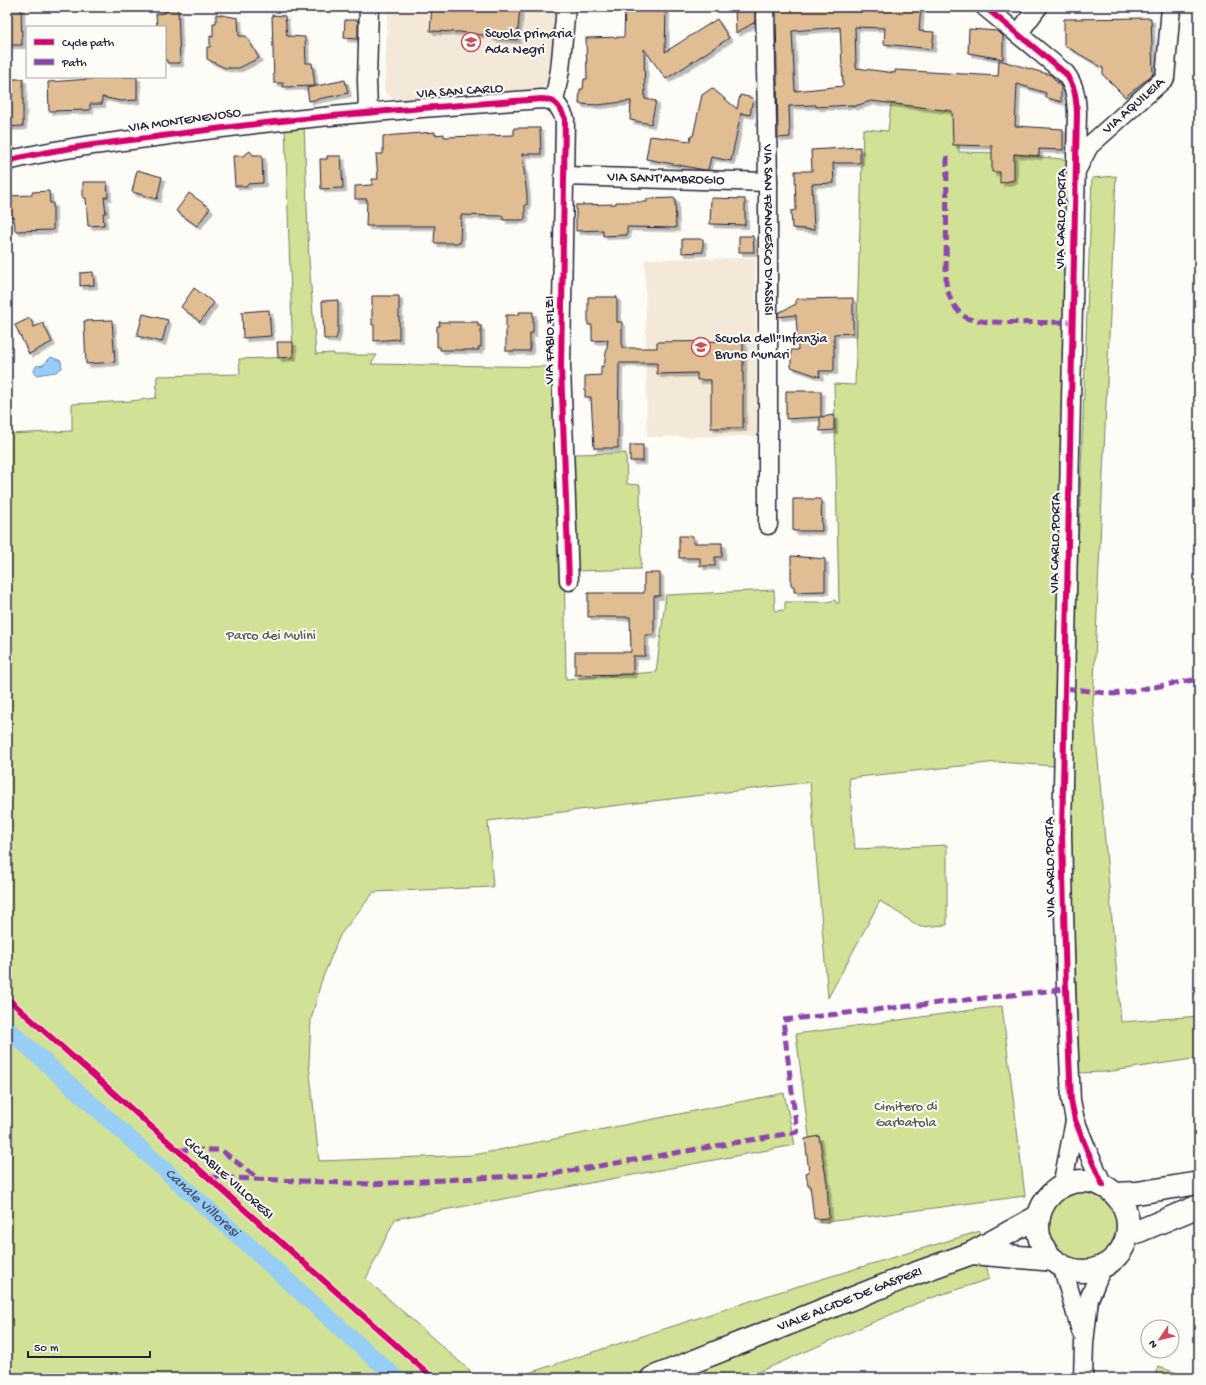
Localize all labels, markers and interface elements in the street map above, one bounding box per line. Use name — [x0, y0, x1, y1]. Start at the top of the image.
legend — [26, 26, 166, 78]
place label: Scuola primaria Ada Negri — [485, 26, 574, 59]
school or university icon: Scuola primaria Ada Negri — [460, 31, 482, 53]
text: Cycle path — [62, 37, 115, 51]
text: Path — [61, 57, 87, 71]
street label: VIA AQUILEIA — [1098, 73, 1169, 139]
street label: VIA SAN CARLO — [415, 80, 504, 104]
street label: VIA MONTENEVOSO — [127, 105, 243, 137]
street label: VIA SAN FRANCESCO D'ASSISI — [759, 143, 777, 316]
street label: VIA CARLO PORTA — [1053, 168, 1071, 270]
street label: VIA SANT'AMBROGIO — [606, 169, 725, 189]
street label: VIA FABIO FILZI — [542, 296, 559, 385]
place label: Scuola dell"Infanzia Bruno Munari — [714, 331, 829, 364]
school or university icon: Scuola dell"Infanzia Bruno Munari — [690, 336, 712, 358]
street label: VIA CARLO PORTA — [1047, 492, 1065, 594]
park label: Parco dei Mulini — [225, 628, 316, 645]
street label: VIA CARLO PORTA — [1042, 816, 1060, 918]
park label: Cimitero di Garbatola — [874, 1099, 938, 1132]
street label: CICLABILE VILLORESI — [179, 1134, 277, 1224]
water label: Canale Villoresi — [161, 1165, 244, 1243]
street label: VIALE ALCIDE DE GASPERI — [774, 1263, 925, 1336]
north arrow — [1140, 1319, 1180, 1359]
scale bar — [28, 1333, 150, 1359]
text: N — [1146, 1337, 1160, 1350]
text: 50 m — [34, 1342, 59, 1356]

